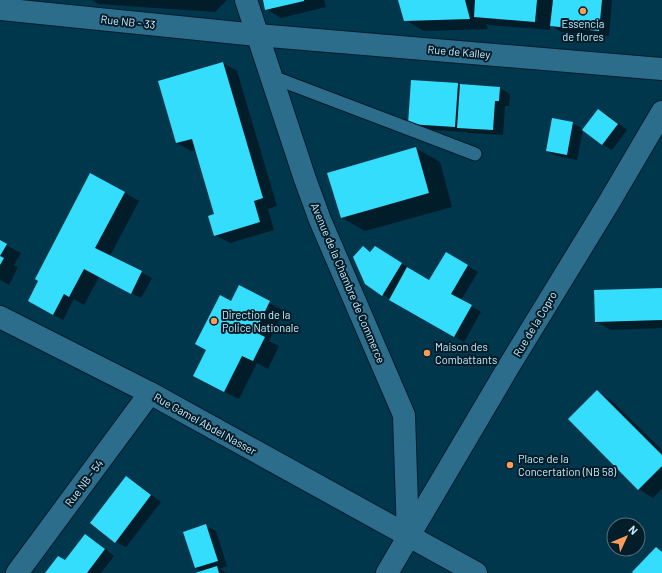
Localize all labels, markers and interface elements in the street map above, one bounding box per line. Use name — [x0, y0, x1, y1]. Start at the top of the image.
marker: Essencia de flores — [578, 6, 588, 16]
street label: Rue NB - 33 — [100, 12, 156, 31]
place label: Essencia de flores — [562, 17, 604, 43]
street label: Rue de Kalley — [427, 42, 491, 61]
street label: Avenue de la Chambre de Commerce — [309, 201, 388, 365]
street label: Rue de la Copro — [510, 289, 559, 359]
place label: Direction de la Police Nationale — [222, 308, 299, 334]
marker: Direction de la Police Nationale — [209, 316, 219, 326]
place label: Maison des Combattants — [435, 340, 497, 366]
marker: Maison des Combattants — [422, 348, 432, 358]
street label: Rue Gamel Abdel Nasser — [152, 390, 259, 457]
place label: Place de la Concertation (NB 58) — [518, 452, 616, 478]
street label: Rue NB - 54 — [62, 457, 105, 509]
marker: Place de la Concertation (NB 58) — [505, 460, 515, 470]
north arrow — [606, 517, 646, 557]
text: N — [626, 523, 641, 537]

